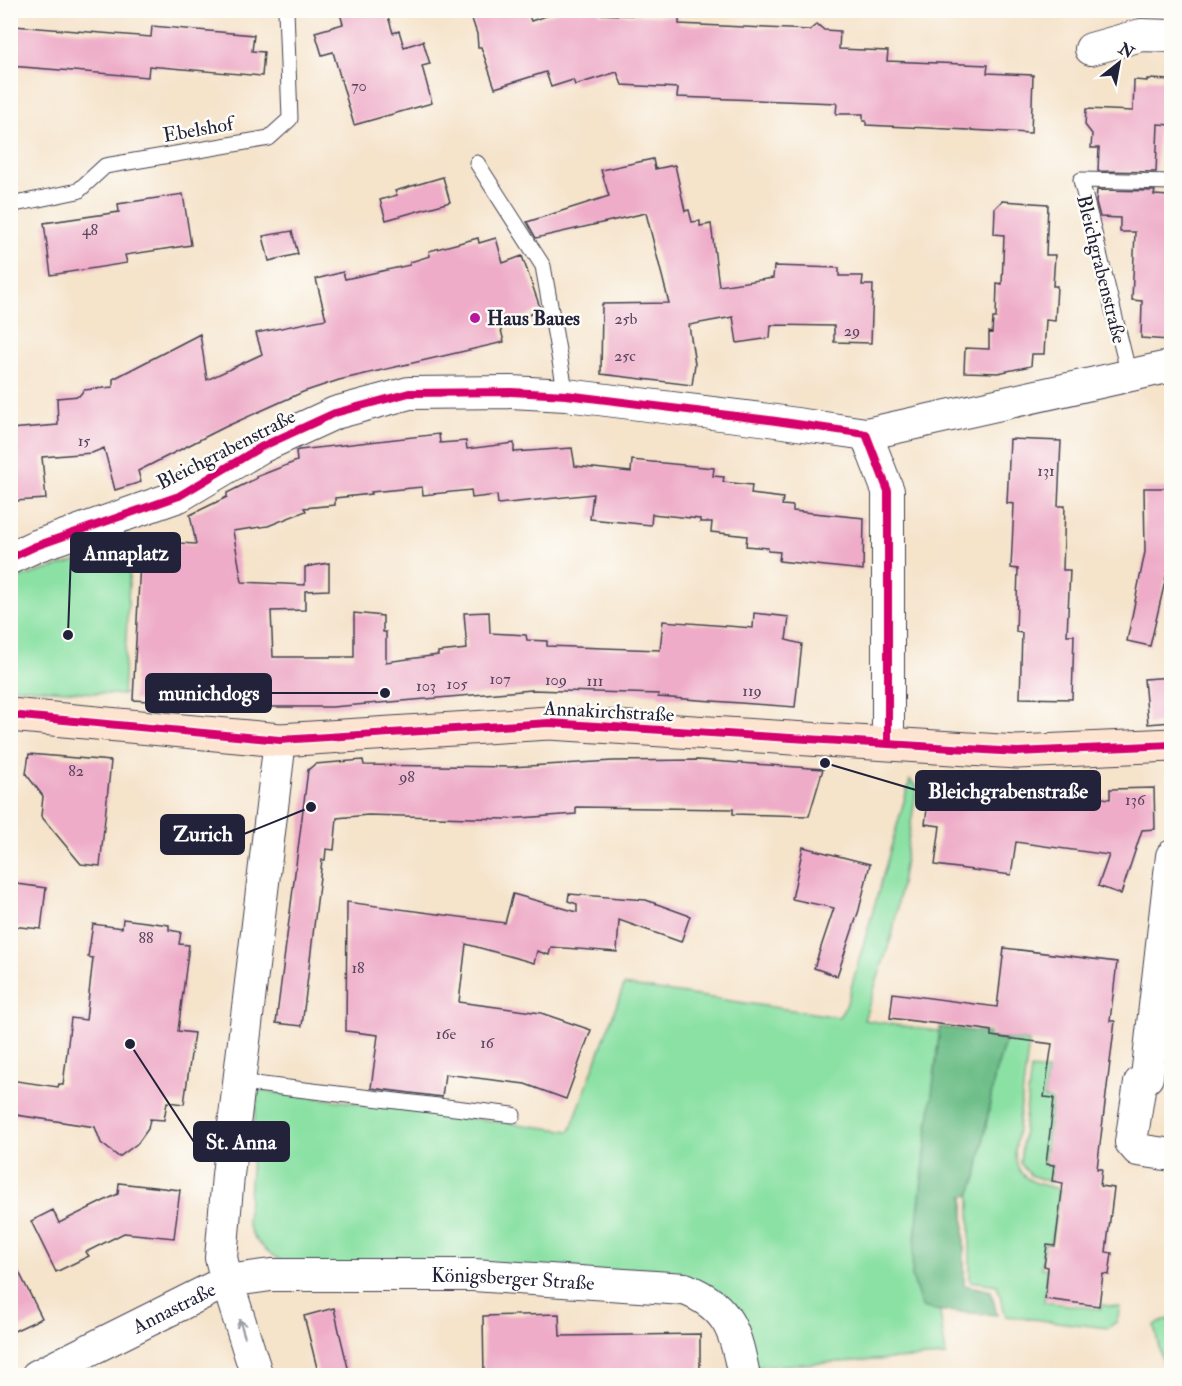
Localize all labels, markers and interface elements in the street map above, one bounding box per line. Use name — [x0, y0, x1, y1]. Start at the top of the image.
north arrow — [1089, 33, 1149, 93]
text: N — [1114, 38, 1138, 64]
house number: 70 — [351, 76, 367, 96]
street label: Ebelshof — [161, 110, 239, 148]
street label: Bleichgrabenstraße — [1071, 192, 1132, 346]
house number: 48 — [82, 220, 99, 240]
place label: Haus Baues — [487, 306, 580, 331]
house number: 25b — [615, 309, 638, 329]
marker: Haus Baues — [468, 311, 482, 325]
house number: 29 — [844, 321, 860, 341]
house number: 25c — [614, 346, 636, 366]
street label: Bleichgrabenstraße — [153, 404, 300, 495]
house number: 15 — [78, 431, 90, 451]
house number: 131 — [1037, 461, 1055, 481]
callout: Annaplatz — [71, 533, 180, 572]
text: Annaplatz — [82, 540, 169, 567]
house number: 107 — [489, 669, 511, 689]
house number: 109 — [545, 670, 567, 690]
house number: 111 — [586, 671, 604, 691]
callout: munichdogs — [146, 674, 271, 712]
house number: 105 — [447, 674, 467, 694]
house number: 103 — [416, 676, 436, 696]
text: munichdogs — [159, 680, 259, 707]
house number: 119 — [742, 681, 762, 701]
street label: Annakirchstraße — [542, 696, 675, 727]
house number: 82 — [68, 761, 84, 781]
house number: 98 — [398, 767, 415, 787]
callout: Bleichgrabenstraße — [916, 771, 1100, 810]
text: Bleichgrabenstraße — [928, 778, 1088, 805]
house number: 136 — [1125, 790, 1146, 810]
callout: Zurich — [161, 815, 244, 854]
text: Zurich — [173, 821, 233, 848]
house number: 88 — [138, 928, 154, 948]
house number: 18 — [351, 958, 365, 978]
house number: 16e — [436, 1024, 457, 1044]
house number: 16 — [480, 1033, 495, 1053]
callout: St. Anna — [194, 1122, 289, 1161]
text: St. Anna — [206, 1129, 278, 1156]
street label: Königsberger Straße — [431, 1263, 595, 1296]
street label: Annastraße — [127, 1277, 220, 1340]
one-way arrow — [236, 1319, 247, 1338]

